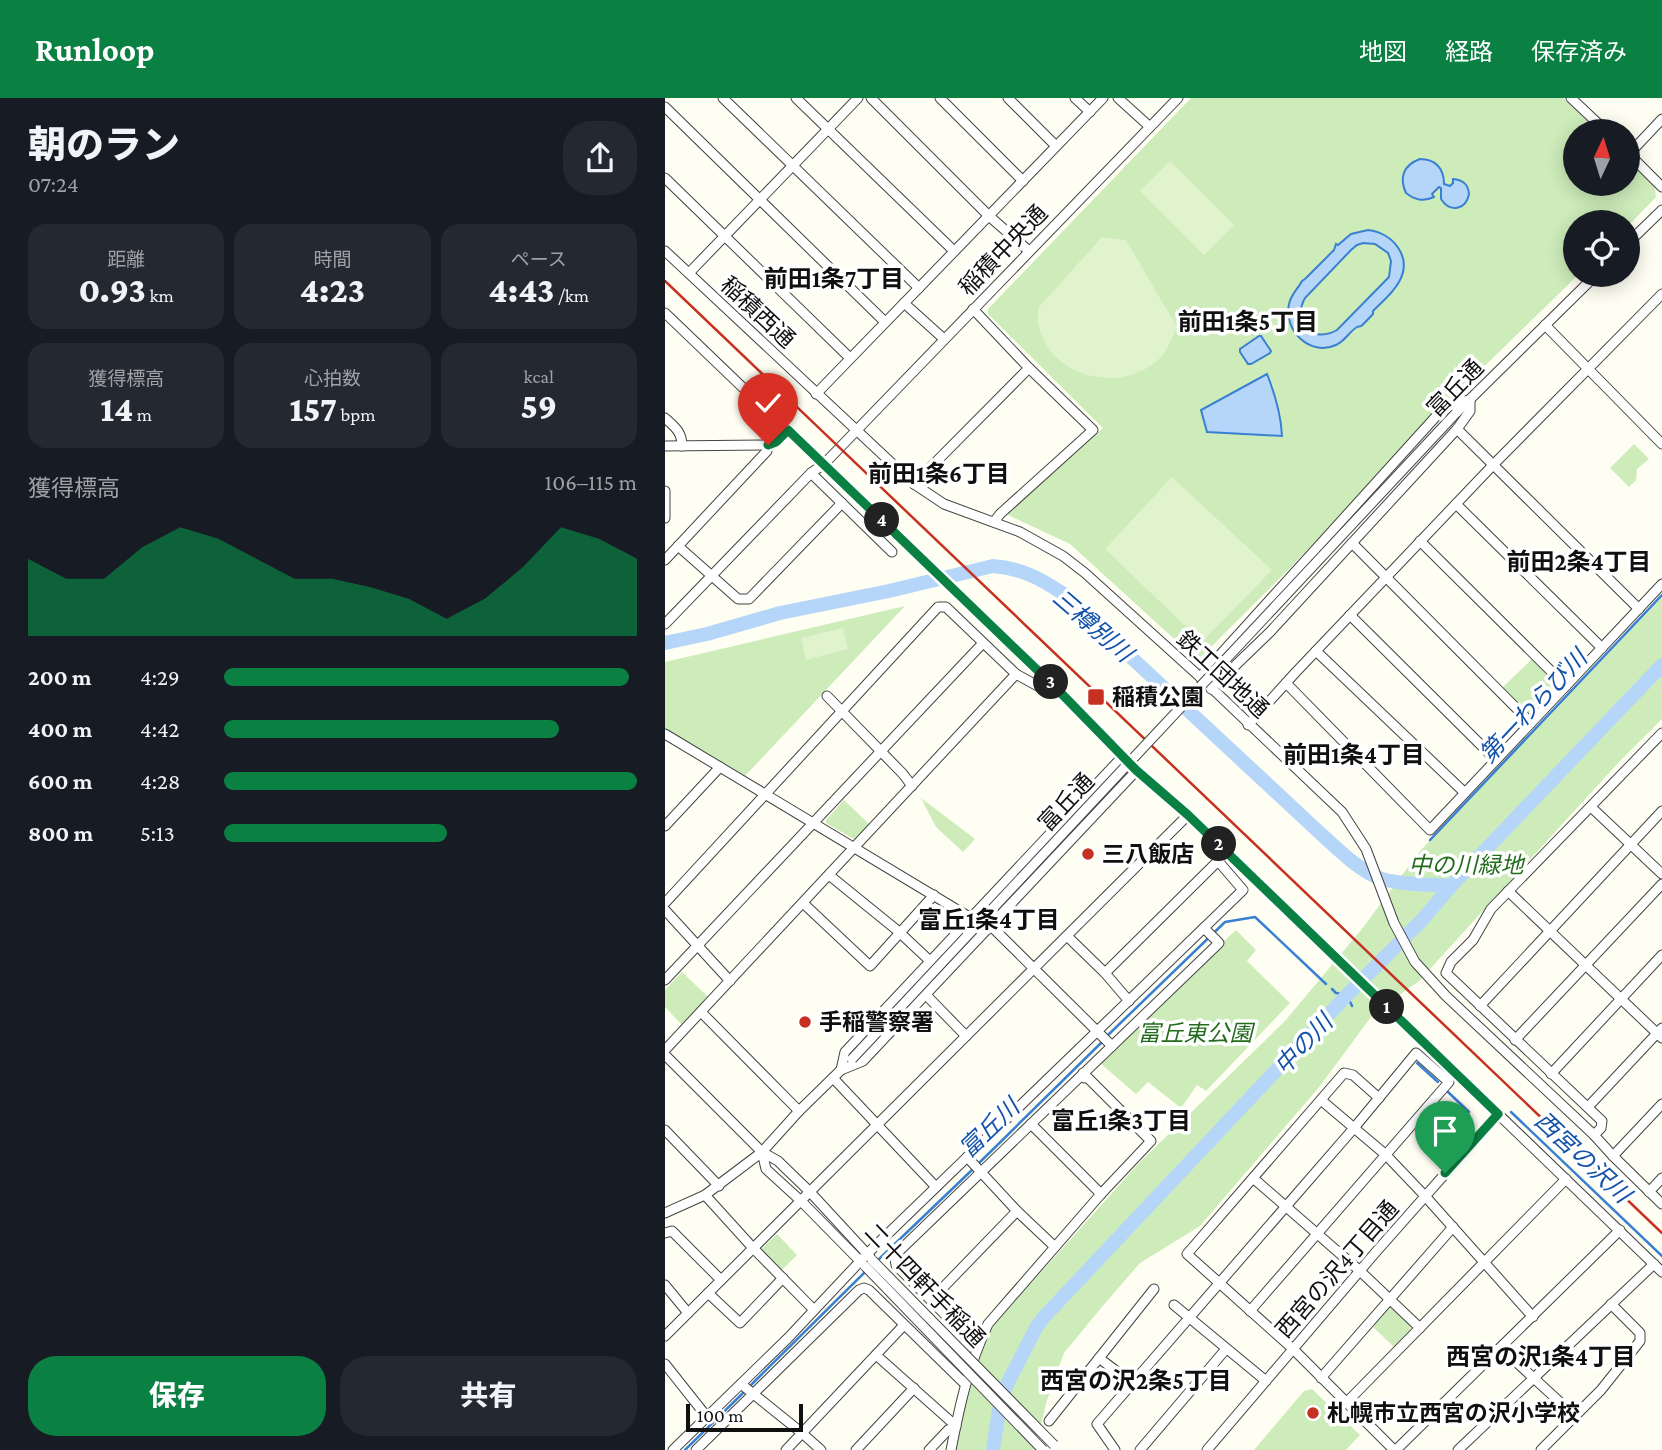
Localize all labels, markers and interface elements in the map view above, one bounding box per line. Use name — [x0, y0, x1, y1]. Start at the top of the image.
text: Runloop — [35, 31, 154, 68]
text: 地図 — [1359, 38, 1407, 65]
text: 経路 — [1445, 38, 1493, 65]
text: 保存済み — [1531, 38, 1627, 65]
north arrow — [1563, 119, 1640, 196]
map controls — [1563, 119, 1640, 287]
button: share — [563, 121, 637, 195]
text: 朝のラン — [28, 124, 180, 166]
text: 07:24 — [28, 171, 79, 197]
street label: 稲積中央通 — [954, 200, 1052, 300]
button: locate — [1563, 210, 1640, 287]
text: 距離 — [107, 249, 145, 270]
text: 時間 — [313, 249, 352, 270]
text: ペース — [511, 249, 567, 270]
district label: 前田1条7丁目 — [764, 265, 904, 292]
text: 0.93 — [79, 271, 146, 310]
text: 4:23 — [300, 271, 365, 310]
text: 4:43 — [489, 271, 554, 310]
street label: 稲積西通 — [715, 271, 801, 353]
text: km — [146, 285, 174, 306]
text: /km — [554, 285, 589, 306]
district label: 前田1条5丁目 — [1178, 308, 1318, 335]
street label: 富丘通 — [1422, 354, 1488, 422]
text: kcal — [524, 366, 554, 387]
text: 獲得標高 — [88, 368, 164, 389]
text: 心拍数 — [304, 368, 361, 389]
pin — [738, 373, 798, 445]
icon: check — [749, 384, 787, 422]
text: 59 — [520, 387, 557, 426]
text: 14 — [100, 390, 133, 429]
text: 157 — [289, 390, 337, 429]
text: m — [133, 404, 152, 425]
text: bpm — [337, 404, 376, 425]
district label: 前田1条6丁目 — [868, 460, 1010, 487]
text: 106–115 m — [545, 469, 637, 495]
text: 獲得標高 — [28, 475, 120, 501]
pin: 4 — [865, 502, 899, 538]
text: 4 — [876, 509, 887, 530]
district label: 前田2条4丁目 — [1506, 548, 1652, 575]
water label: 三樽別川 — [1048, 583, 1140, 669]
street label: 鉄工団地通 — [1172, 625, 1274, 723]
water label: 第一わらび川 — [1474, 642, 1594, 768]
text: 200 m — [28, 664, 92, 690]
text: 4:29 — [140, 664, 180, 690]
pin: 3 — [1033, 664, 1069, 700]
text: 3 — [1046, 671, 1055, 692]
place label: 稲積公園 — [1112, 684, 1204, 710]
marker: 稲積公園 — [1086, 687, 1106, 707]
text: 400 m — [28, 716, 92, 742]
text: 4:42 — [140, 716, 180, 742]
district label: 前田1条4丁目 — [1283, 741, 1425, 768]
text: 600 m — [28, 768, 92, 794]
text: 4:28 — [140, 768, 180, 794]
street label: 富丘通 — [1033, 768, 1099, 836]
text: 800 m — [28, 820, 93, 846]
text: 5:13 — [140, 820, 175, 846]
pin: 2 — [1201, 826, 1237, 862]
text: 2 — [1214, 833, 1223, 854]
place label: 三八飯店 — [1102, 841, 1194, 867]
marker: 三八飯店 — [1080, 846, 1096, 862]
park label: 中の川緑地 — [1409, 852, 1526, 878]
district label: 富丘1条4丁目 — [918, 906, 1060, 933]
pin: 1 — [1369, 990, 1405, 1024]
text: 1 — [1383, 996, 1390, 1017]
water label: 中の川 — [1269, 1006, 1339, 1080]
place label: 手稲警察署 — [819, 1009, 934, 1035]
marker: 手稲警察署 — [797, 1014, 813, 1030]
park label: 富丘東公園 — [1138, 1020, 1256, 1046]
water label: 富丘川 — [954, 1091, 1026, 1163]
pin — [1415, 1101, 1475, 1173]
water label: 西宮の沢川 — [1530, 1106, 1638, 1210]
district label: 富丘1条3丁目 — [1051, 1107, 1191, 1134]
icon: arrive — [1426, 1112, 1464, 1150]
street label: 西宮の沢4丁目通 — [1271, 1195, 1403, 1343]
street label: 二十四軒手稲通 — [860, 1218, 990, 1352]
district label: 西宮の沢1条4丁目 — [1446, 1343, 1636, 1370]
button: 保存 — [28, 1356, 326, 1436]
button: 共有 — [340, 1356, 637, 1436]
district label: 西宮の沢2条5丁目 — [1040, 1367, 1232, 1394]
place label: 札幌市立西宮の沢小学校 — [1327, 1400, 1580, 1426]
scale bar — [686, 1401, 803, 1433]
text: 100 m — [697, 1405, 744, 1426]
marker: 札幌市立西宮の沢小学校 — [1305, 1405, 1321, 1421]

